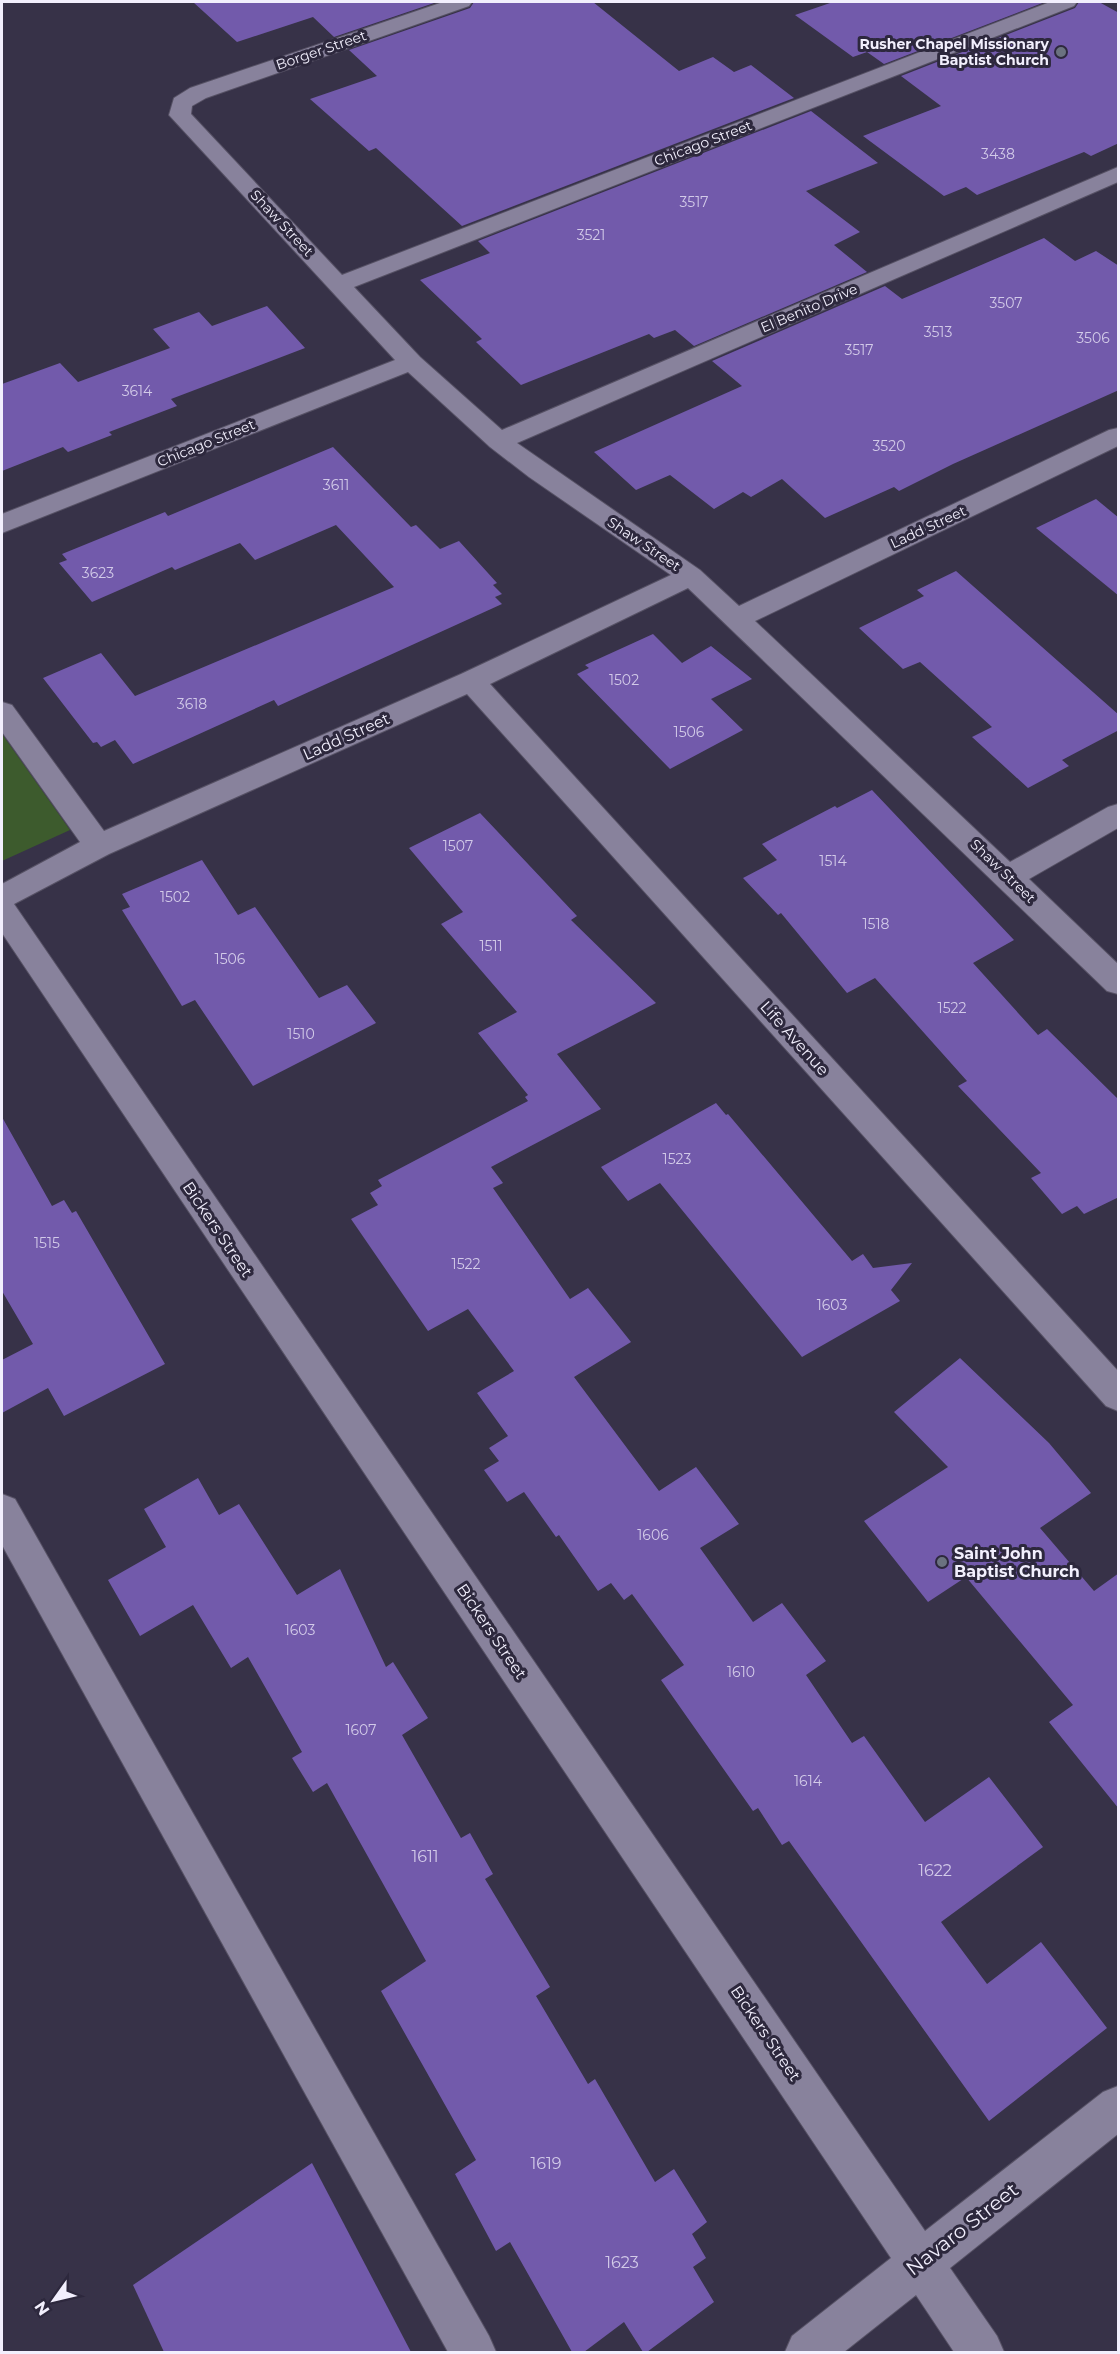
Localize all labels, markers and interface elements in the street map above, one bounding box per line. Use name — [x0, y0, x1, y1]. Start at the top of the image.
street label: Borger Street — [273, 26, 369, 74]
place label: Rusher Chapel Missionary Baptist Church — [859, 35, 1050, 69]
marker: Rusher Chapel Missionary Baptist Church — [1054, 45, 1068, 59]
street label: Chicago Street — [651, 116, 755, 170]
house number: 3438 — [981, 145, 1015, 163]
street label: Shaw Street — [247, 186, 318, 260]
house number: 3517 — [680, 193, 708, 211]
house number: 3521 — [577, 226, 605, 244]
street label: El Benito Drive — [758, 280, 860, 336]
house number: 3507 — [989, 294, 1023, 312]
house number: 3513 — [924, 323, 952, 341]
house number: 3506 — [1076, 329, 1110, 347]
house number: 3517 — [845, 341, 873, 359]
house number: 3614 — [122, 382, 153, 400]
street label: Chicago Street — [155, 415, 258, 471]
house number: 3520 — [873, 437, 905, 455]
house number: 3611 — [323, 476, 349, 494]
street label: Ladd Street — [887, 501, 969, 552]
street label: Shaw Street — [604, 513, 684, 575]
house number: 3623 — [82, 564, 114, 582]
house number: 1502 — [609, 671, 639, 689]
house number: 3618 — [177, 695, 207, 713]
street label: Ladd Street — [300, 709, 393, 764]
house number: 1506 — [674, 723, 705, 741]
street label: Shaw Street — [966, 835, 1040, 907]
house number: 1507 — [443, 837, 473, 855]
house number: 1514 — [819, 852, 847, 870]
house number: 1502 — [160, 888, 190, 906]
house number: 1518 — [863, 915, 890, 933]
house number: 1511 — [479, 937, 503, 955]
house number: 1506 — [215, 950, 246, 968]
street label: Life Avenue — [756, 997, 833, 1079]
house number: 1522 — [938, 999, 966, 1017]
house number: 1510 — [287, 1025, 315, 1043]
house number: 1523 — [663, 1150, 691, 1168]
street label: Bickers Street — [179, 1178, 257, 1281]
house number: 1515 — [34, 1234, 60, 1252]
house number: 1522 — [452, 1255, 480, 1273]
house number: 1603 — [817, 1296, 847, 1314]
house number: 1606 — [637, 1526, 669, 1544]
place label: Saint John Baptist Church — [954, 1544, 1080, 1581]
marker: Saint John Baptist Church — [935, 1555, 949, 1569]
street label: Bickers Street — [453, 1580, 531, 1683]
house number: 1603 — [285, 1621, 315, 1639]
house number: 1610 — [727, 1663, 755, 1681]
house number: 1607 — [346, 1721, 377, 1739]
house number: 1614 — [794, 1772, 823, 1790]
house number: 1611 — [411, 1847, 439, 1866]
house number: 1622 — [918, 1861, 952, 1880]
street label: Bickers Street — [727, 1982, 805, 2085]
house number: 1619 — [530, 2154, 562, 2173]
street label: Navaro Street — [901, 2178, 1023, 2280]
house number: 1623 — [605, 2253, 639, 2272]
north arrow — [24, 2270, 84, 2330]
text: N — [30, 2297, 53, 2319]

